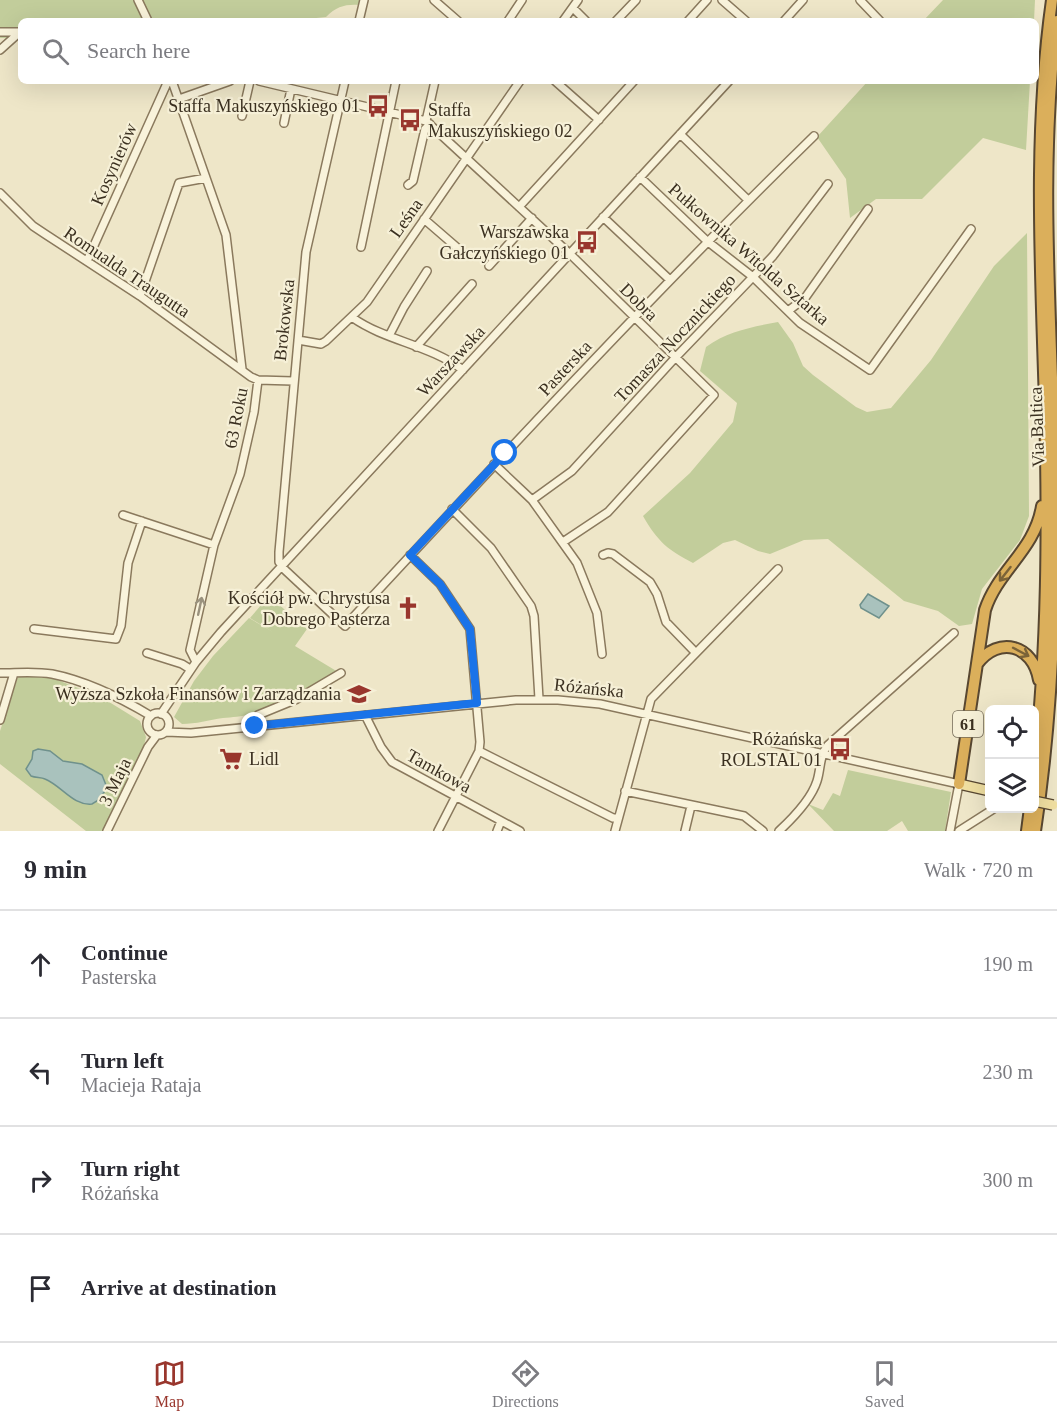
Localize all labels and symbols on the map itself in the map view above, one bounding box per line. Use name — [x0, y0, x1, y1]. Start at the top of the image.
bus stop icon: Staffa Makuszyńskiego 01 — [365, 93, 391, 119]
place label: Staffa Makuszyńskiego 01 — [168, 96, 360, 116]
place label: Staffa Makuszyńskiego 02 — [428, 100, 572, 141]
bus stop icon: Staffa Makuszyńskiego 02 — [397, 107, 423, 133]
street label: Kosynierów — [87, 120, 141, 208]
street label: Pułkownika Witolda Sztarka — [665, 179, 833, 329]
street label: Leśna — [385, 195, 427, 241]
street label: Romualda Traugutta — [60, 222, 194, 322]
place label: Warszawska Gałczyńskiego 01 — [440, 222, 569, 263]
bus stop icon: Warszawska Gałczyńskiego 01 — [574, 229, 600, 255]
street label: Tomasza Nocznickiego — [610, 270, 740, 406]
street label: Brokowska — [270, 278, 298, 362]
street label: Dobra — [616, 279, 662, 325]
street label: Warszawska — [413, 321, 489, 401]
street label: Pasterska — [535, 336, 596, 400]
street label: 63 Roku — [220, 386, 252, 450]
street label: Via Baltica — [1026, 386, 1048, 468]
route start — [491, 439, 517, 465]
one-way arrow — [998, 566, 1011, 582]
place label: Kościół pw. Chrystusa Dobrego Pasterza — [228, 588, 390, 629]
church icon: Kościół pw. Chrystusa Dobrego Pasterza — [395, 595, 421, 621]
one-way arrow — [194, 597, 206, 616]
one-way arrow — [1011, 647, 1029, 658]
street label: Różańska — [553, 674, 625, 702]
school or university icon: Wyższa Szkoła Finansów i Zarządzania — [346, 681, 372, 707]
place label: Wyższa Szkoła Finansów i Zarządzania — [55, 684, 341, 704]
road number: 61 — [953, 711, 983, 737]
route end — [241, 712, 267, 738]
place label: Różańska ROLSTAL 01 — [721, 729, 822, 770]
bus stop icon: Różańska ROLSTAL 01 — [827, 736, 853, 762]
street label: Tamkowa — [403, 745, 475, 797]
supermarket icon: Lidl — [218, 746, 244, 772]
place label: Lidl — [249, 749, 279, 769]
street label: 3 Maja — [95, 755, 135, 809]

